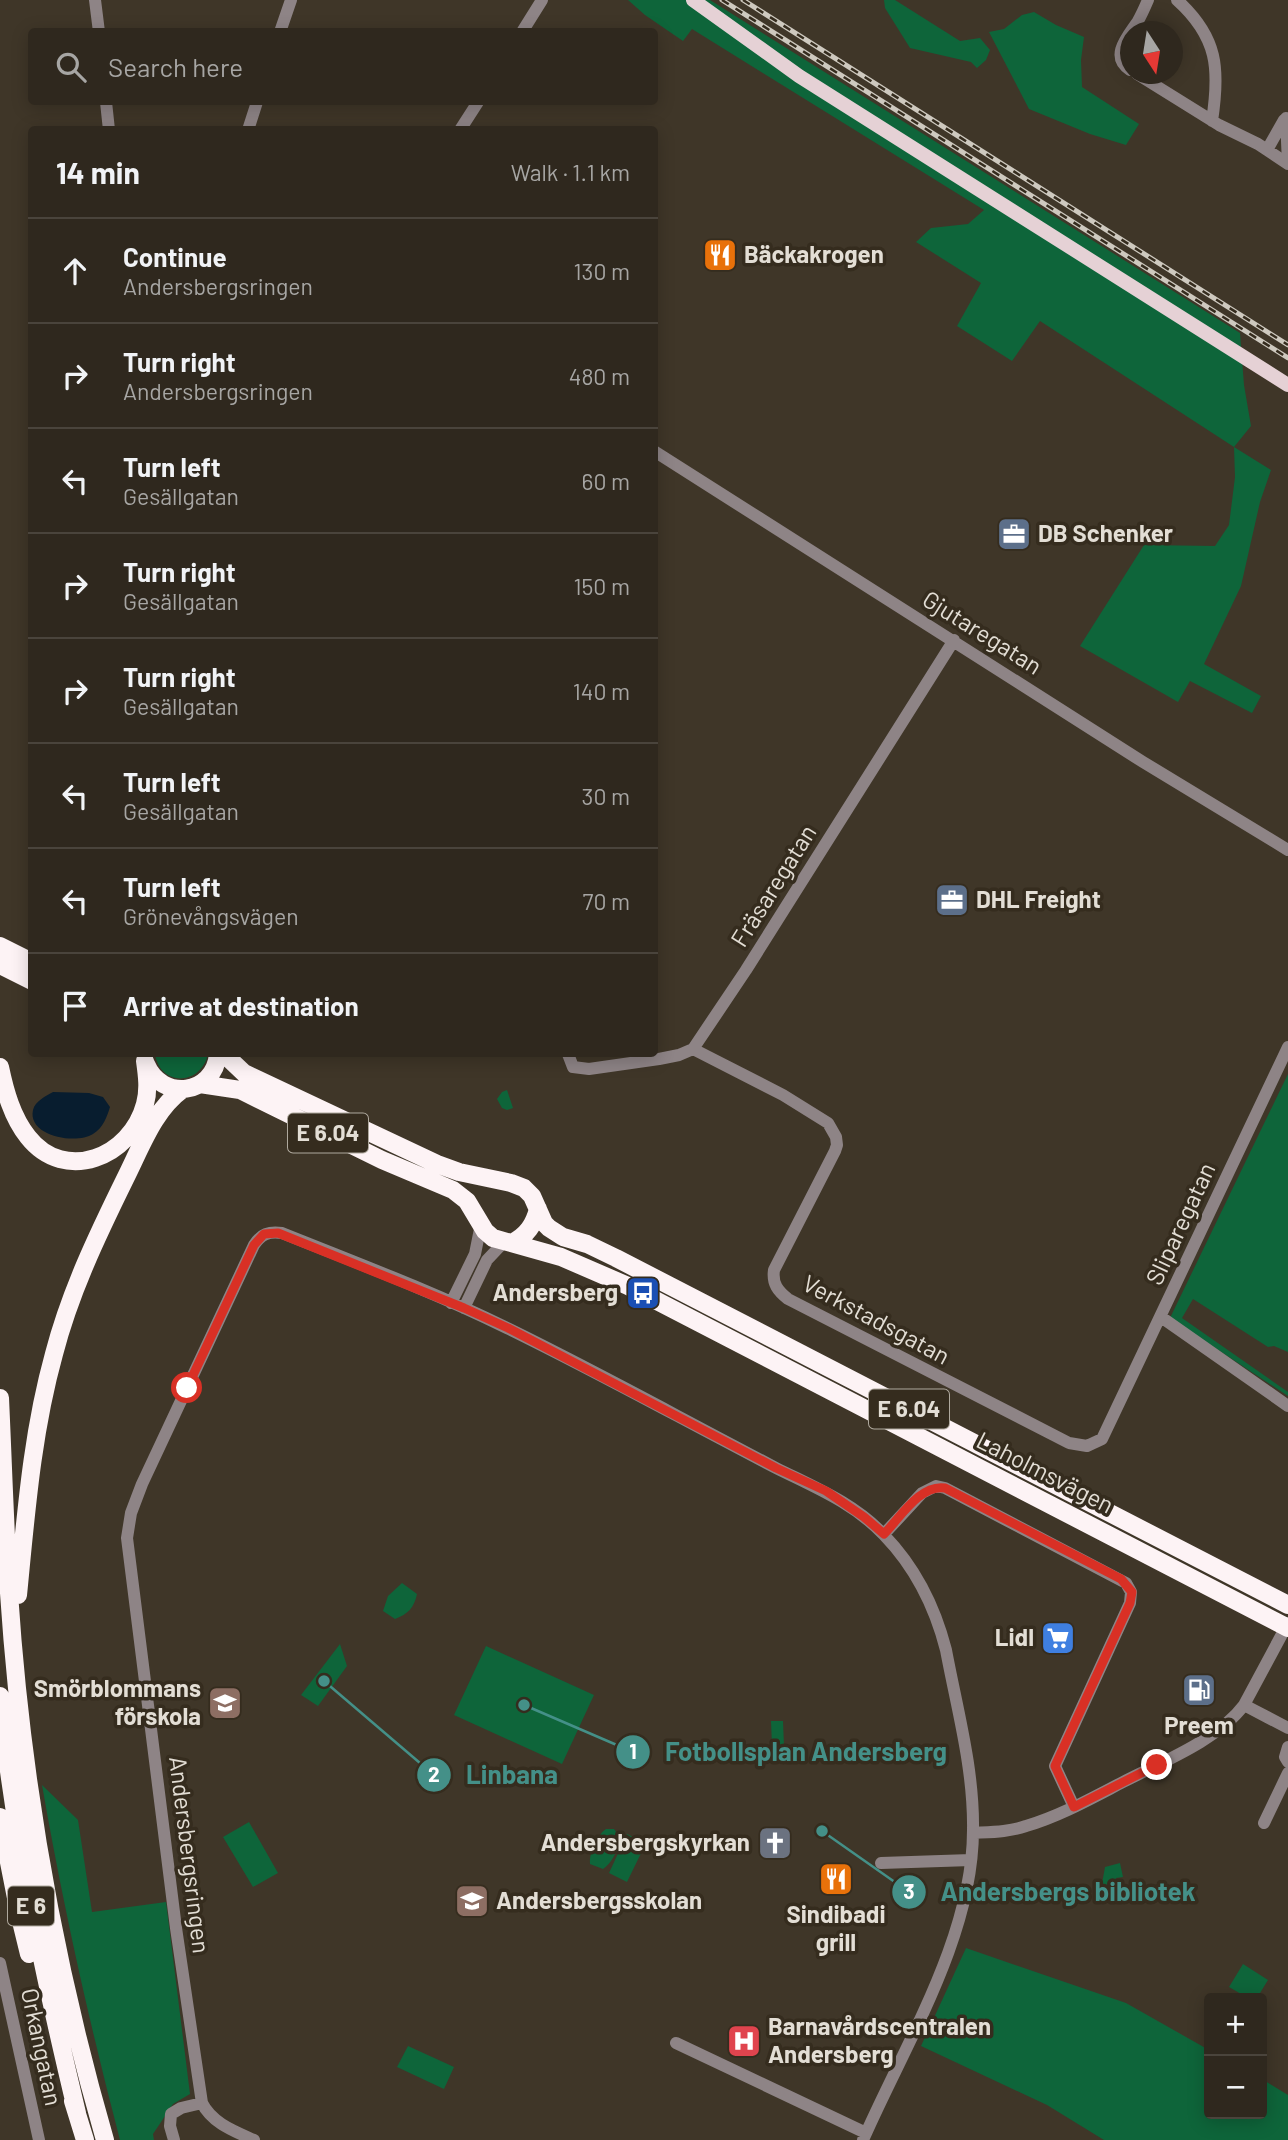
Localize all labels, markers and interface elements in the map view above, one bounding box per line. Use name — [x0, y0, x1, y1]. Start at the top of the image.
north arrow — [1120, 21, 1183, 84]
search box — [28, 28, 658, 105]
icon: search — [52, 48, 90, 86]
text: Search here — [108, 51, 243, 82]
text: 14 min — [56, 154, 140, 190]
text: Walk · 1.1 km — [511, 158, 630, 186]
restaurant icon: Bäckakrogen — [701, 236, 739, 274]
place label: Bäckakrogen — [744, 239, 884, 268]
text: Continue — [123, 241, 227, 272]
icon: ahead — [56, 252, 94, 290]
text: 130 m — [573, 257, 630, 285]
text: Andersbergsringen — [123, 272, 313, 300]
text: Turn right — [123, 346, 236, 377]
icon: right — [56, 357, 94, 395]
text: 480 m — [569, 362, 630, 390]
text: Andersbergsringen — [123, 377, 313, 405]
text: Turn left — [123, 451, 221, 482]
icon: left — [56, 462, 94, 500]
text: 60 m — [582, 467, 630, 495]
text: Gesällgatan — [123, 482, 239, 510]
office icon: DB Schenker — [995, 515, 1033, 553]
place label: DB Schenker — [1038, 518, 1173, 547]
text: Turn right — [123, 556, 236, 587]
icon: right — [56, 567, 94, 605]
text: 150 m — [574, 572, 630, 600]
street label: Gjutaregatan — [918, 584, 1048, 680]
text: Gesällgatan — [123, 587, 239, 615]
text: Turn right — [123, 661, 236, 692]
icon: right — [56, 672, 94, 710]
text: 140 m — [573, 677, 630, 705]
text: Gesällgatan — [123, 692, 239, 720]
text: Turn left — [123, 766, 221, 797]
icon: left — [56, 777, 94, 815]
text: 30 m — [582, 782, 630, 810]
text: Gesällgatan — [123, 797, 239, 825]
street label: Fräsaregatan — [724, 819, 822, 952]
text: Turn left — [123, 871, 221, 902]
office icon: DHL Freight — [933, 881, 971, 919]
icon: left — [56, 882, 94, 920]
place label: DHL Freight — [976, 884, 1101, 913]
text: 70 m — [583, 887, 630, 915]
text: Grönevångsvägen — [123, 902, 299, 930]
icon: arrive — [56, 987, 94, 1025]
text: Arrive at destination — [123, 990, 359, 1021]
road number: E 6.04 — [288, 1114, 368, 1152]
street label: Sliparegatan — [1139, 1158, 1221, 1289]
street label: Verkstadsgatan — [798, 1268, 955, 1370]
bus stop icon: Andersberg — [624, 1274, 662, 1312]
place label: Andersberg — [493, 1277, 618, 1306]
route start — [171, 1372, 202, 1403]
road number: E 6.04 — [869, 1390, 949, 1428]
street label: Laholmsvägen — [972, 1425, 1119, 1519]
supermarket icon: Lidl — [1039, 1619, 1077, 1657]
place label: Lidl — [995, 1622, 1034, 1651]
fuel station icon: Preem — [1180, 1671, 1218, 1709]
place label: Smörblommans förskola — [34, 1673, 201, 1730]
school or university icon: Smörblommans förskola — [206, 1684, 244, 1722]
place label: Preem — [1164, 1710, 1234, 1739]
callout: Fotbollsplan Andersberg — [616, 1728, 961, 1775]
text: Fotbollsplan Andersberg — [665, 1735, 947, 1766]
text: 1 — [629, 1738, 637, 1763]
route end — [1141, 1749, 1172, 1780]
callout: Linbana — [417, 1751, 572, 1798]
street label: Andersbergsringen — [164, 1755, 217, 1955]
text: Linbana — [466, 1758, 558, 1789]
text: 2 — [428, 1761, 440, 1786]
church icon: Andersbergskyrkan — [756, 1824, 794, 1862]
place label: Andersbergskyrkan — [540, 1827, 750, 1856]
restaurant icon: Sindibadi grill — [817, 1860, 855, 1898]
callout: Andersbergs bibliotek — [891, 1869, 1210, 1916]
text: Andersbergs bibliotek — [940, 1875, 1196, 1906]
text: 3 — [903, 1878, 915, 1903]
school or university icon: Andersbergsskolan — [453, 1882, 491, 1920]
place label: Andersbergsskolan — [496, 1885, 702, 1914]
road number: E 6 — [8, 1886, 54, 1926]
place label: Sindibadi grill — [786, 1899, 886, 1956]
street label: Orkangatan — [16, 1985, 69, 2108]
map controls — [1204, 1993, 1267, 2119]
button: + — [1204, 1993, 1267, 2056]
place label: Barnavårdscentralen Andersberg — [768, 2011, 991, 2068]
hospital icon: Barnavårdscentralen Andersberg — [725, 2022, 763, 2060]
button: − — [1204, 2056, 1267, 2119]

